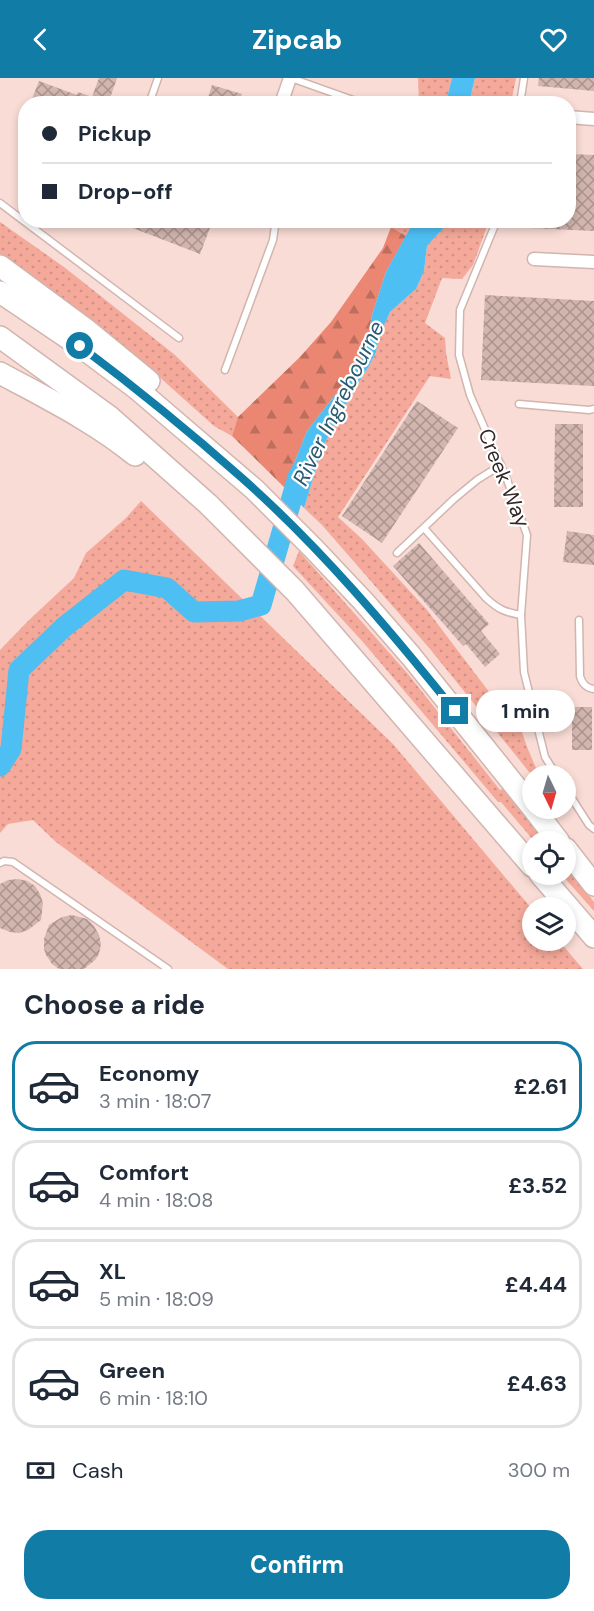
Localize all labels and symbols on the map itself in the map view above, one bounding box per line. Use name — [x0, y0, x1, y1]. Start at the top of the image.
water label: River Ingrebourne — [286, 316, 391, 490]
route start — [66, 332, 93, 359]
street label: Creek Way — [471, 424, 537, 532]
callout: 1 min — [476, 690, 575, 732]
route end — [441, 697, 468, 724]
north arrow — [522, 765, 576, 819]

